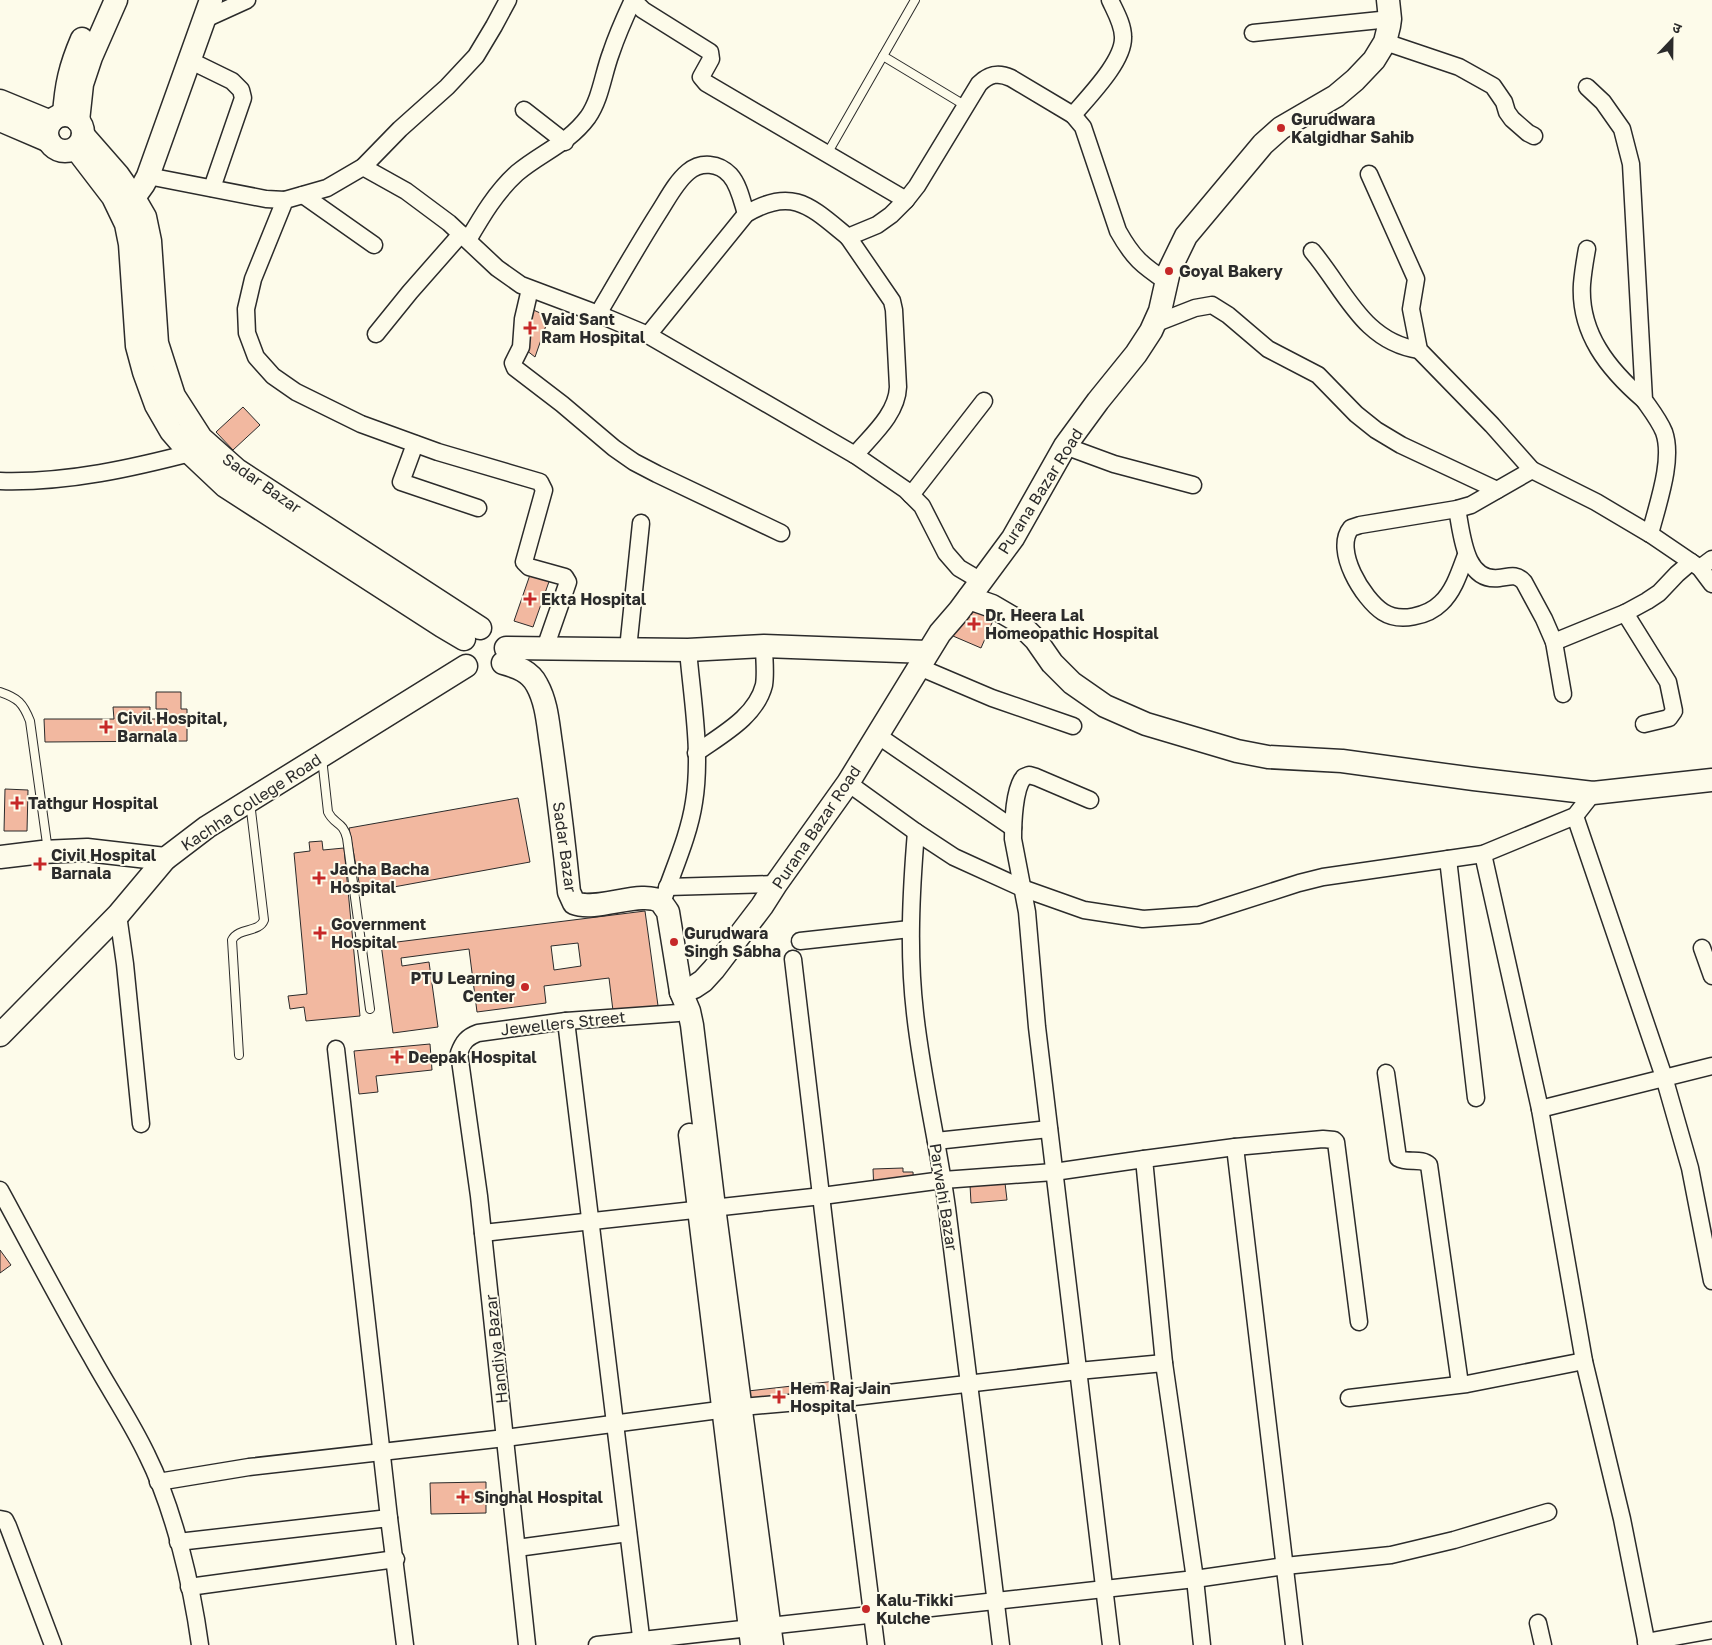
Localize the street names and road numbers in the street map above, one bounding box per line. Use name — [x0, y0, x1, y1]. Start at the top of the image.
street label: Purana Bazar Road — [993, 424, 1087, 558]
street label: Sadar Bazar — [219, 449, 305, 517]
street label: Kachha College Road — [177, 749, 325, 855]
street label: Purana Bazar Road — [767, 761, 865, 893]
street label: Sadar Bazar — [549, 800, 581, 894]
street label: Jewellers Street — [500, 1006, 626, 1040]
street label: Parwahi Bazar — [926, 1142, 962, 1252]
street label: Handiya Bazar — [480, 1293, 512, 1405]

